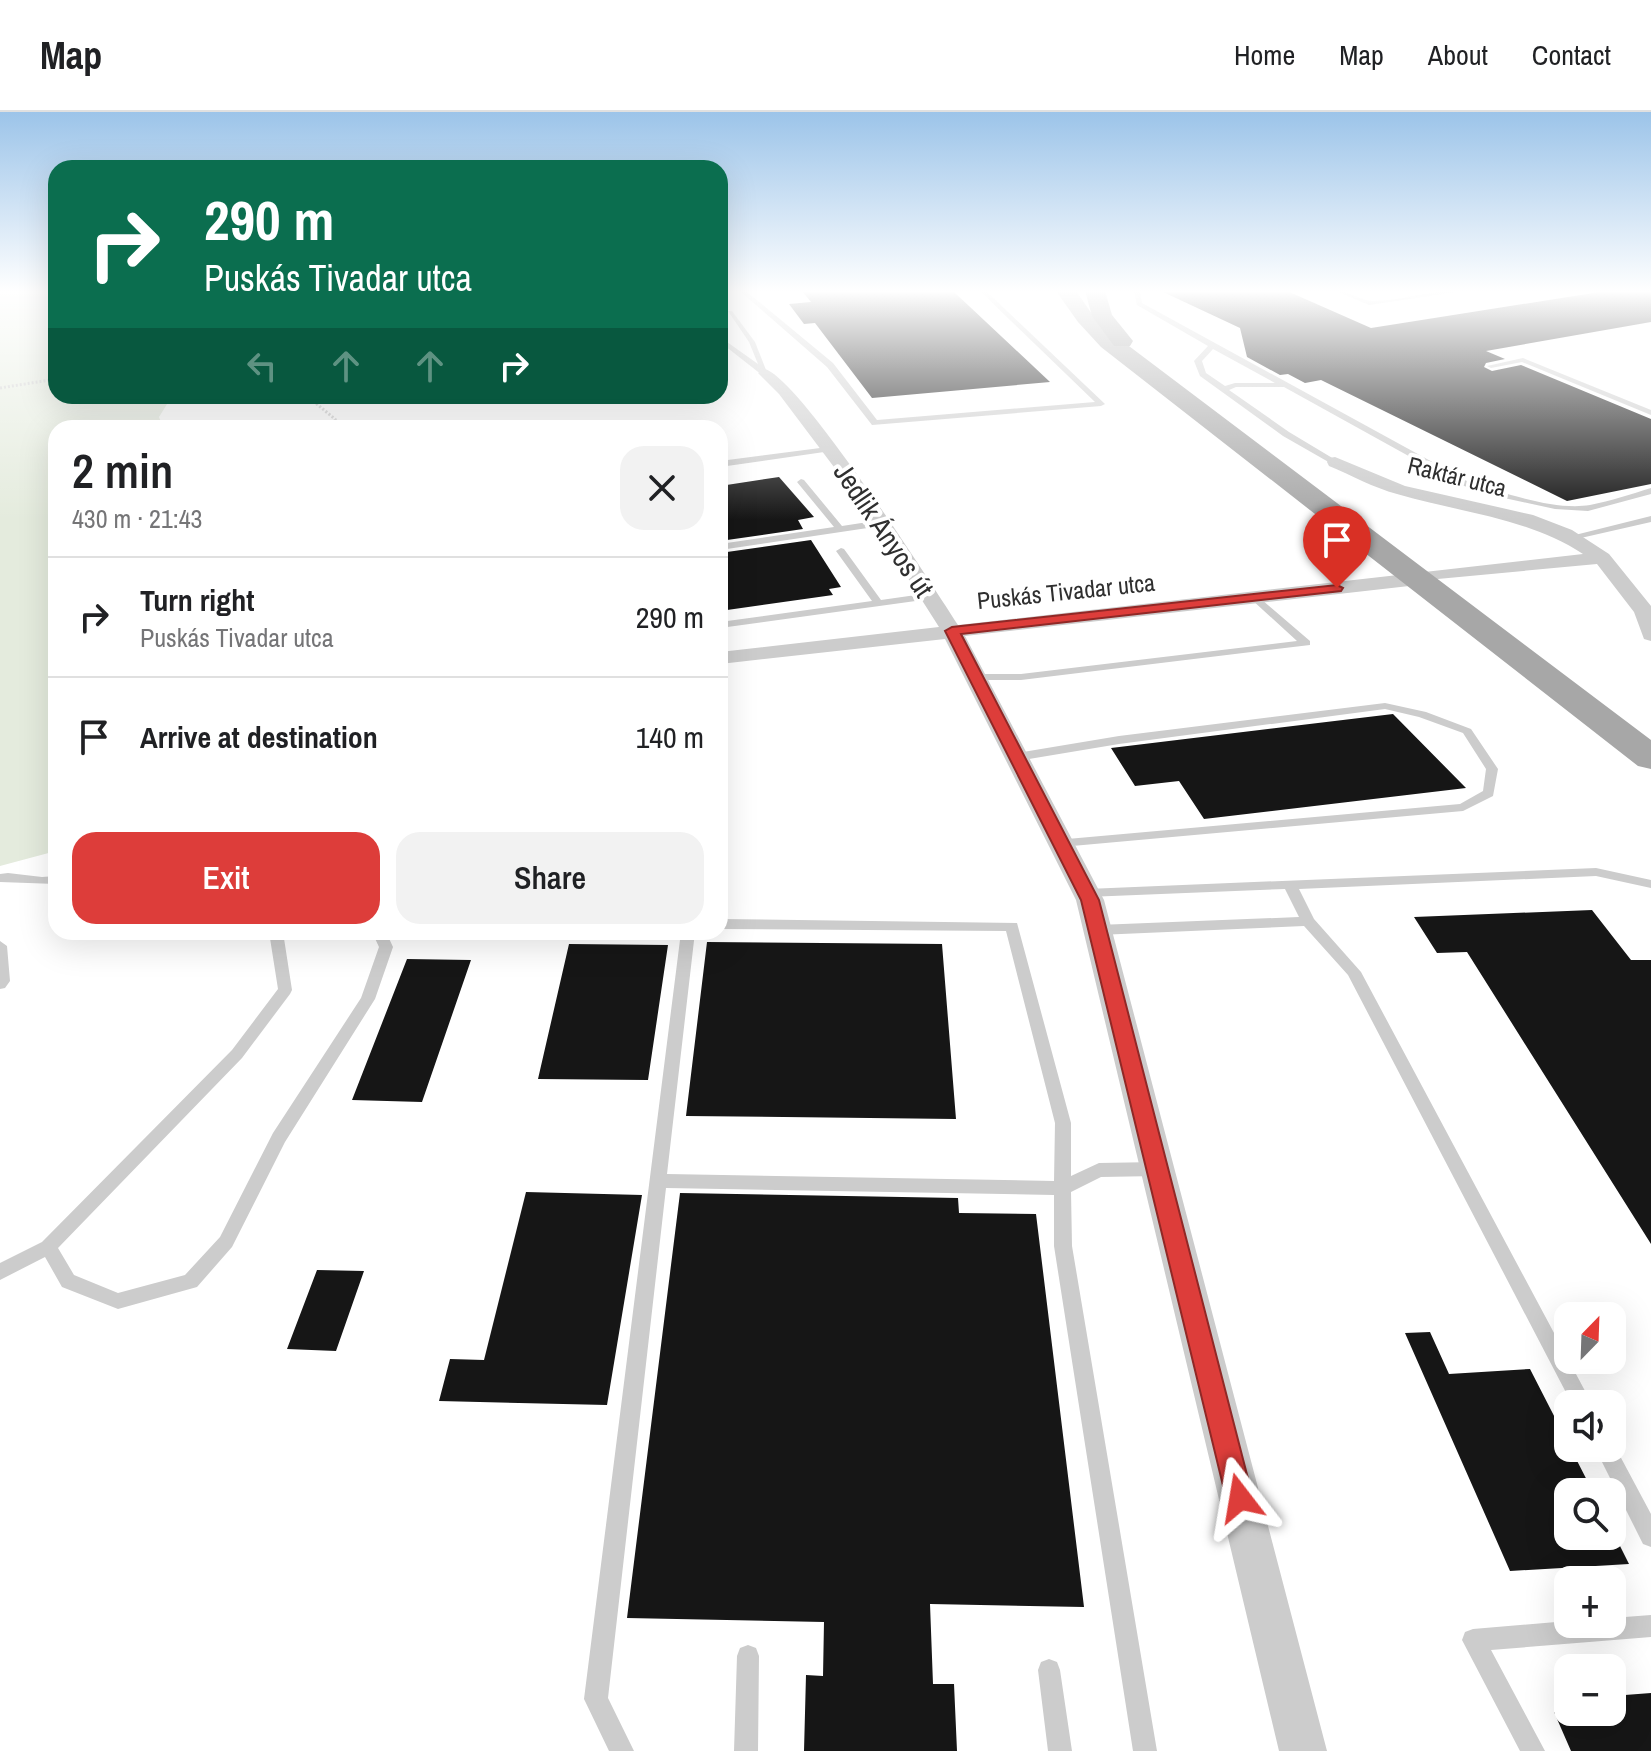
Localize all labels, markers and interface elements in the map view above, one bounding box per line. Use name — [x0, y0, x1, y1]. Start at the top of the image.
text: Map — [40, 30, 102, 81]
text: Home — [1234, 36, 1295, 74]
text: Map — [1339, 36, 1384, 74]
text: About — [1428, 36, 1488, 74]
text: Contact — [1532, 36, 1611, 74]
text: 290 m — [204, 182, 334, 257]
icon: right — [72, 192, 176, 296]
text: Puskás Tivadar utca — [204, 254, 472, 302]
icon: left — [240, 344, 284, 388]
icon: ahead — [324, 344, 368, 388]
icon: ahead — [408, 344, 452, 388]
icon: right — [492, 344, 536, 388]
text: 2 min — [72, 438, 173, 503]
button: close — [620, 446, 704, 530]
street label: Raktár utca — [1405, 448, 1510, 504]
street label: Jedlik Ányos út — [825, 455, 943, 605]
text: 430 m · 21:43 — [72, 501, 202, 536]
pin — [1303, 506, 1371, 588]
icon: arrive — [1315, 518, 1359, 562]
street label: Puskás Tivadar utca — [975, 566, 1156, 616]
text: Turn right — [140, 580, 254, 620]
icon: right — [72, 595, 116, 639]
text: 290 m — [636, 597, 704, 637]
text: Puskás Tivadar utca — [140, 620, 334, 655]
icon: arrive — [72, 715, 116, 759]
text: Arrive at destination — [140, 717, 378, 757]
text: 140 m — [636, 717, 704, 757]
button: Exit — [72, 832, 380, 924]
button: Share — [396, 832, 704, 924]
north arrow — [1554, 1302, 1626, 1374]
map controls — [1554, 1302, 1626, 1726]
button: sound — [1554, 1390, 1626, 1462]
position arrow — [1198, 1456, 1282, 1540]
button: search — [1554, 1478, 1626, 1550]
button: + — [1554, 1566, 1626, 1638]
button: − — [1554, 1654, 1626, 1726]

